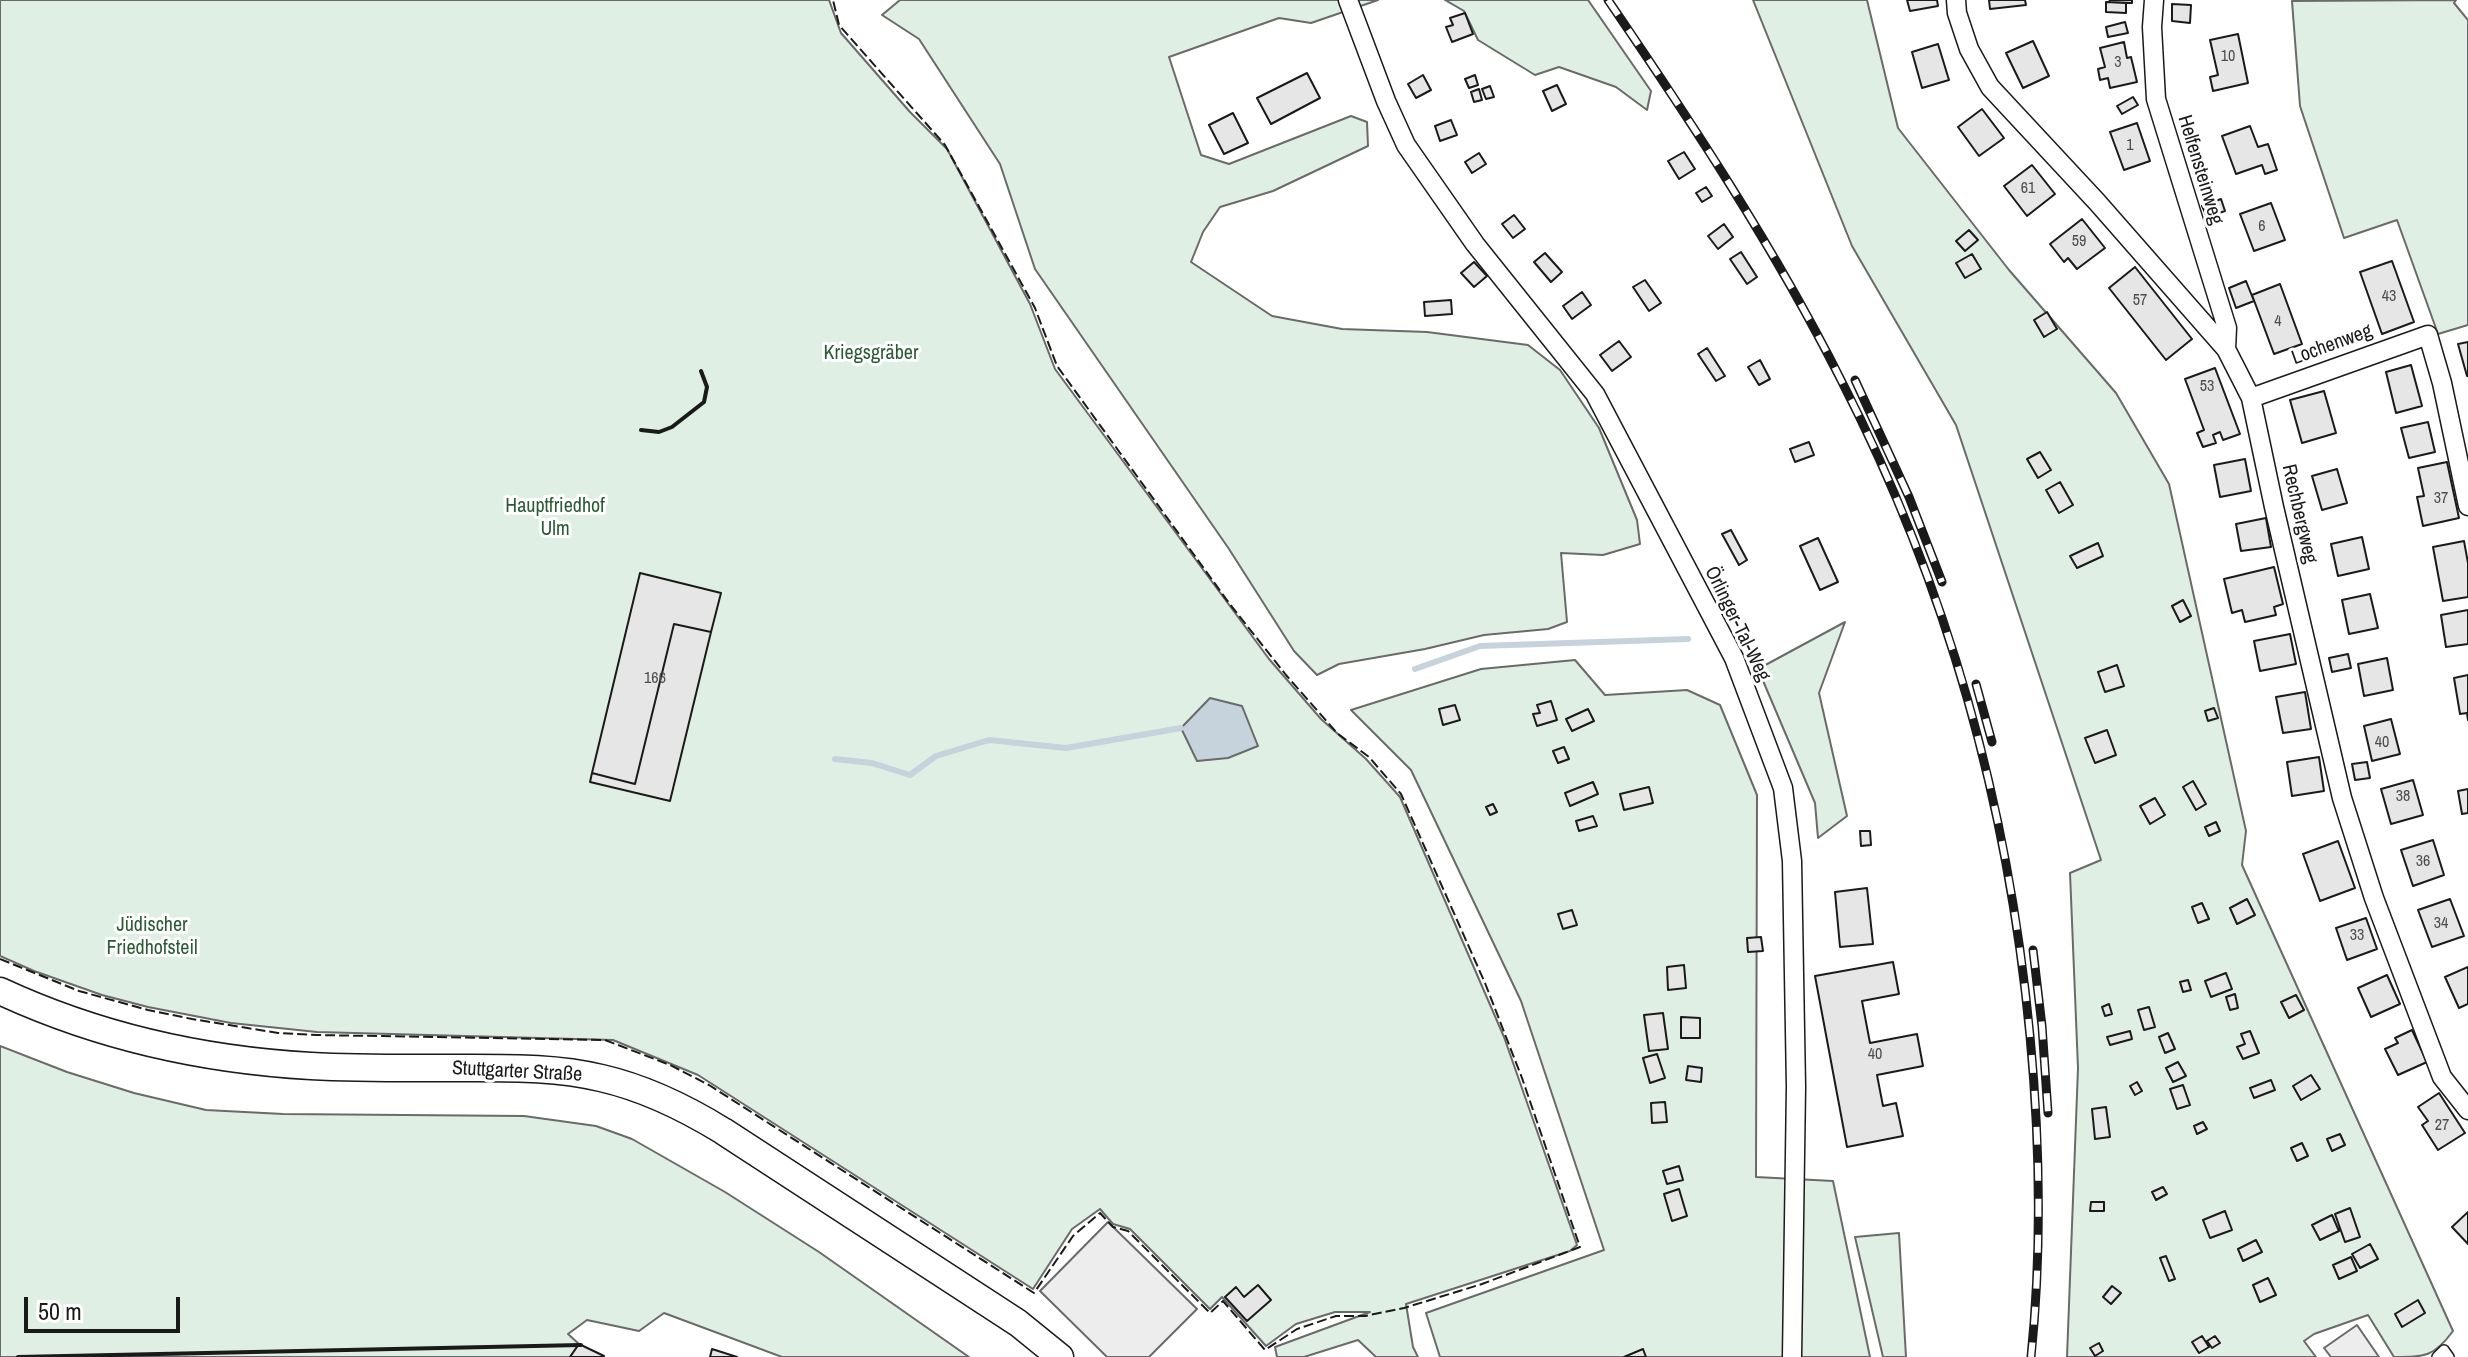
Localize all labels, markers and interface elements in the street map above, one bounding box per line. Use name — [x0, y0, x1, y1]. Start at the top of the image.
house number: 10 — [2221, 47, 2235, 67]
house number: 3 — [2114, 53, 2122, 73]
street label: Helfensteinweg — [2172, 112, 2228, 228]
house number: 1 — [2126, 136, 2134, 156]
house number: 61 — [2021, 179, 2035, 199]
house number: 6 — [2258, 217, 2266, 237]
house number: 59 — [2072, 232, 2086, 252]
house number: 43 — [2382, 287, 2396, 307]
house number: 57 — [2133, 291, 2147, 311]
house number: 4 — [2274, 312, 2282, 332]
street label: Lochenweg — [2288, 319, 2376, 371]
park label: Kriegsgräber — [824, 342, 918, 366]
house number: 53 — [2200, 377, 2214, 397]
street label: Rechbergweg — [2276, 462, 2322, 566]
house number: 37 — [2434, 489, 2448, 509]
park label: Hauptfriedhof Ulm — [505, 495, 605, 542]
street label: Örlinger-Tal-Weg — [1699, 563, 1775, 685]
house number: 166 — [644, 669, 666, 689]
house number: 40 — [2375, 733, 2389, 753]
house number: 38 — [2396, 787, 2410, 807]
house number: 36 — [2416, 852, 2430, 872]
park label: Jüdischer Friedhofsteil — [106, 914, 198, 961]
house number: 34 — [2434, 914, 2448, 934]
house number: 33 — [2350, 926, 2364, 946]
house number: 40 — [1868, 1045, 1882, 1065]
street label: Stuttgarter Straße — [451, 1057, 583, 1087]
house number: 27 — [2435, 1116, 2449, 1136]
scale bar — [28, 1281, 184, 1331]
text: 50 m — [38, 1295, 82, 1327]

